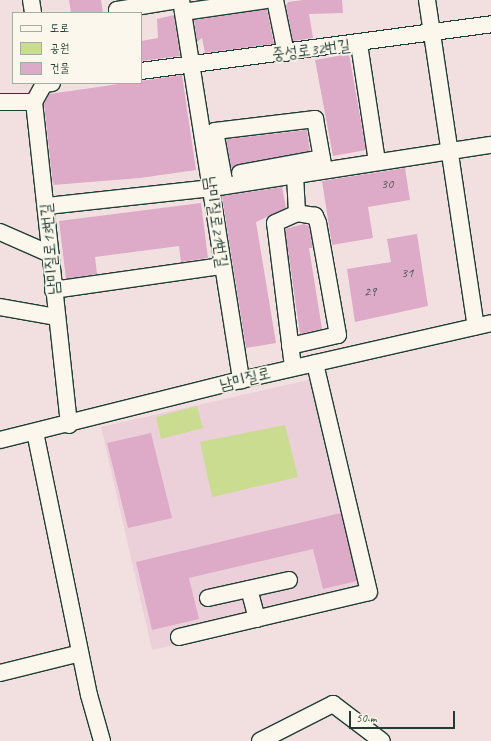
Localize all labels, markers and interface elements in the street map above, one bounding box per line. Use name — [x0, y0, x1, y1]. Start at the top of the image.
legend — [12, 12, 142, 84]
text: 도로 — [50, 20, 69, 36]
street label: 중성로32번길 — [271, 36, 351, 64]
text: 공원 — [50, 40, 69, 56]
text: 건물 — [50, 60, 69, 76]
street label: 남미질로21번길 — [200, 175, 232, 269]
house number: 30 — [381, 176, 393, 192]
street label: 남미질로13번길 — [36, 203, 64, 295]
house number: 31 — [401, 265, 413, 281]
house number: 29 — [364, 284, 376, 300]
street label: 남미질로 — [218, 363, 272, 395]
scale bar — [351, 703, 457, 729]
text: 50 m — [356, 710, 376, 726]

